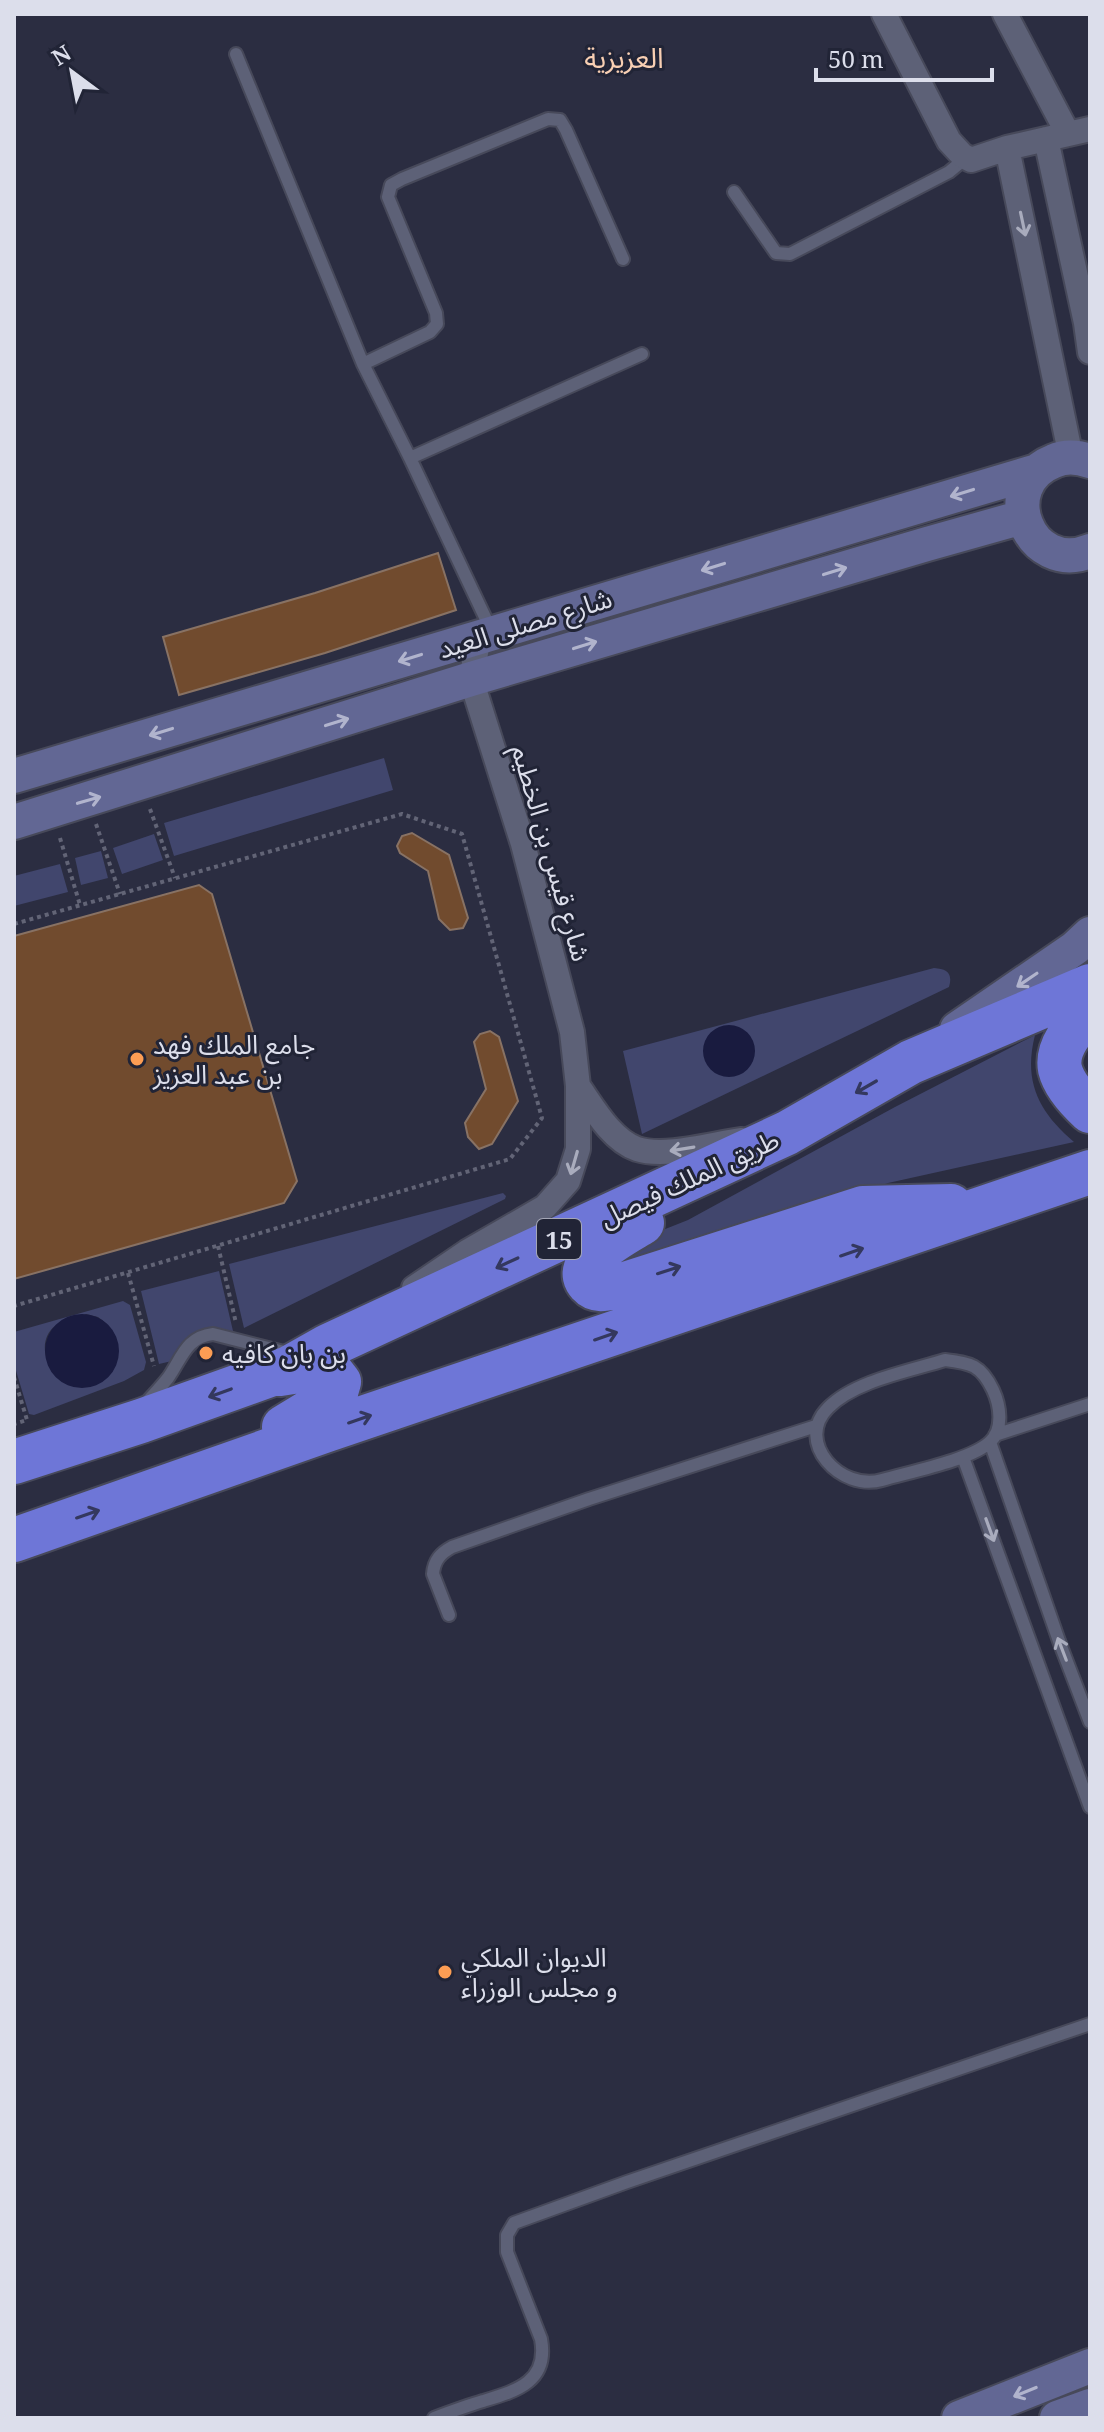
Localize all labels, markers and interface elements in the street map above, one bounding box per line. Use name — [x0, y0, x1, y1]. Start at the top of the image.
north arrow — [32, 32, 112, 112]
scale bar — [816, 32, 992, 82]
text: N — [46, 37, 76, 72]
district label: العزيزية — [584, 38, 664, 76]
text: 50 m — [828, 42, 884, 75]
one-way arrow — [1016, 211, 1031, 236]
one-way arrow — [950, 487, 975, 501]
one-way arrow — [700, 560, 726, 575]
one-way arrow — [821, 563, 847, 578]
street label: شارع مصلى العيد — [434, 580, 617, 668]
one-way arrow — [572, 637, 598, 652]
one-way arrow — [398, 652, 423, 666]
one-way arrow — [324, 713, 349, 728]
one-way arrow — [149, 726, 174, 740]
street label: شارع قيس بن الخطيم — [501, 741, 600, 966]
one-way arrow — [75, 791, 101, 806]
one-way arrow — [1017, 972, 1039, 989]
place label: جامع الملك فهد بن عبد العزيز — [152, 1026, 315, 1092]
marker: جامع الملك فهد بن عبد العزيز — [128, 1050, 146, 1068]
one-way arrow — [855, 1079, 878, 1095]
street label: طريق الملك فيصل — [593, 1121, 785, 1235]
one-way arrow — [670, 1142, 695, 1157]
one-way arrow — [566, 1150, 581, 1176]
road number: 15 — [537, 1219, 581, 1259]
one-way arrow — [839, 1244, 864, 1259]
one-way arrow — [496, 1256, 520, 1271]
one-way arrow — [656, 1262, 681, 1276]
one-way arrow — [593, 1327, 618, 1342]
place label: بن بان كافيه — [222, 1335, 346, 1371]
marker: بن بان كافيه — [197, 1344, 215, 1362]
one-way arrow — [208, 1387, 232, 1401]
one-way arrow — [347, 1411, 372, 1426]
one-way arrow — [75, 1506, 100, 1521]
one-way arrow — [984, 1517, 998, 1542]
one-way arrow — [1054, 1637, 1068, 1662]
place label: الديوان الملكي و مجلس الوزراء — [461, 1939, 618, 2005]
marker: الديوان الملكي و مجلس الوزراء — [436, 1963, 454, 1981]
one-way arrow — [1013, 2386, 1037, 2400]

